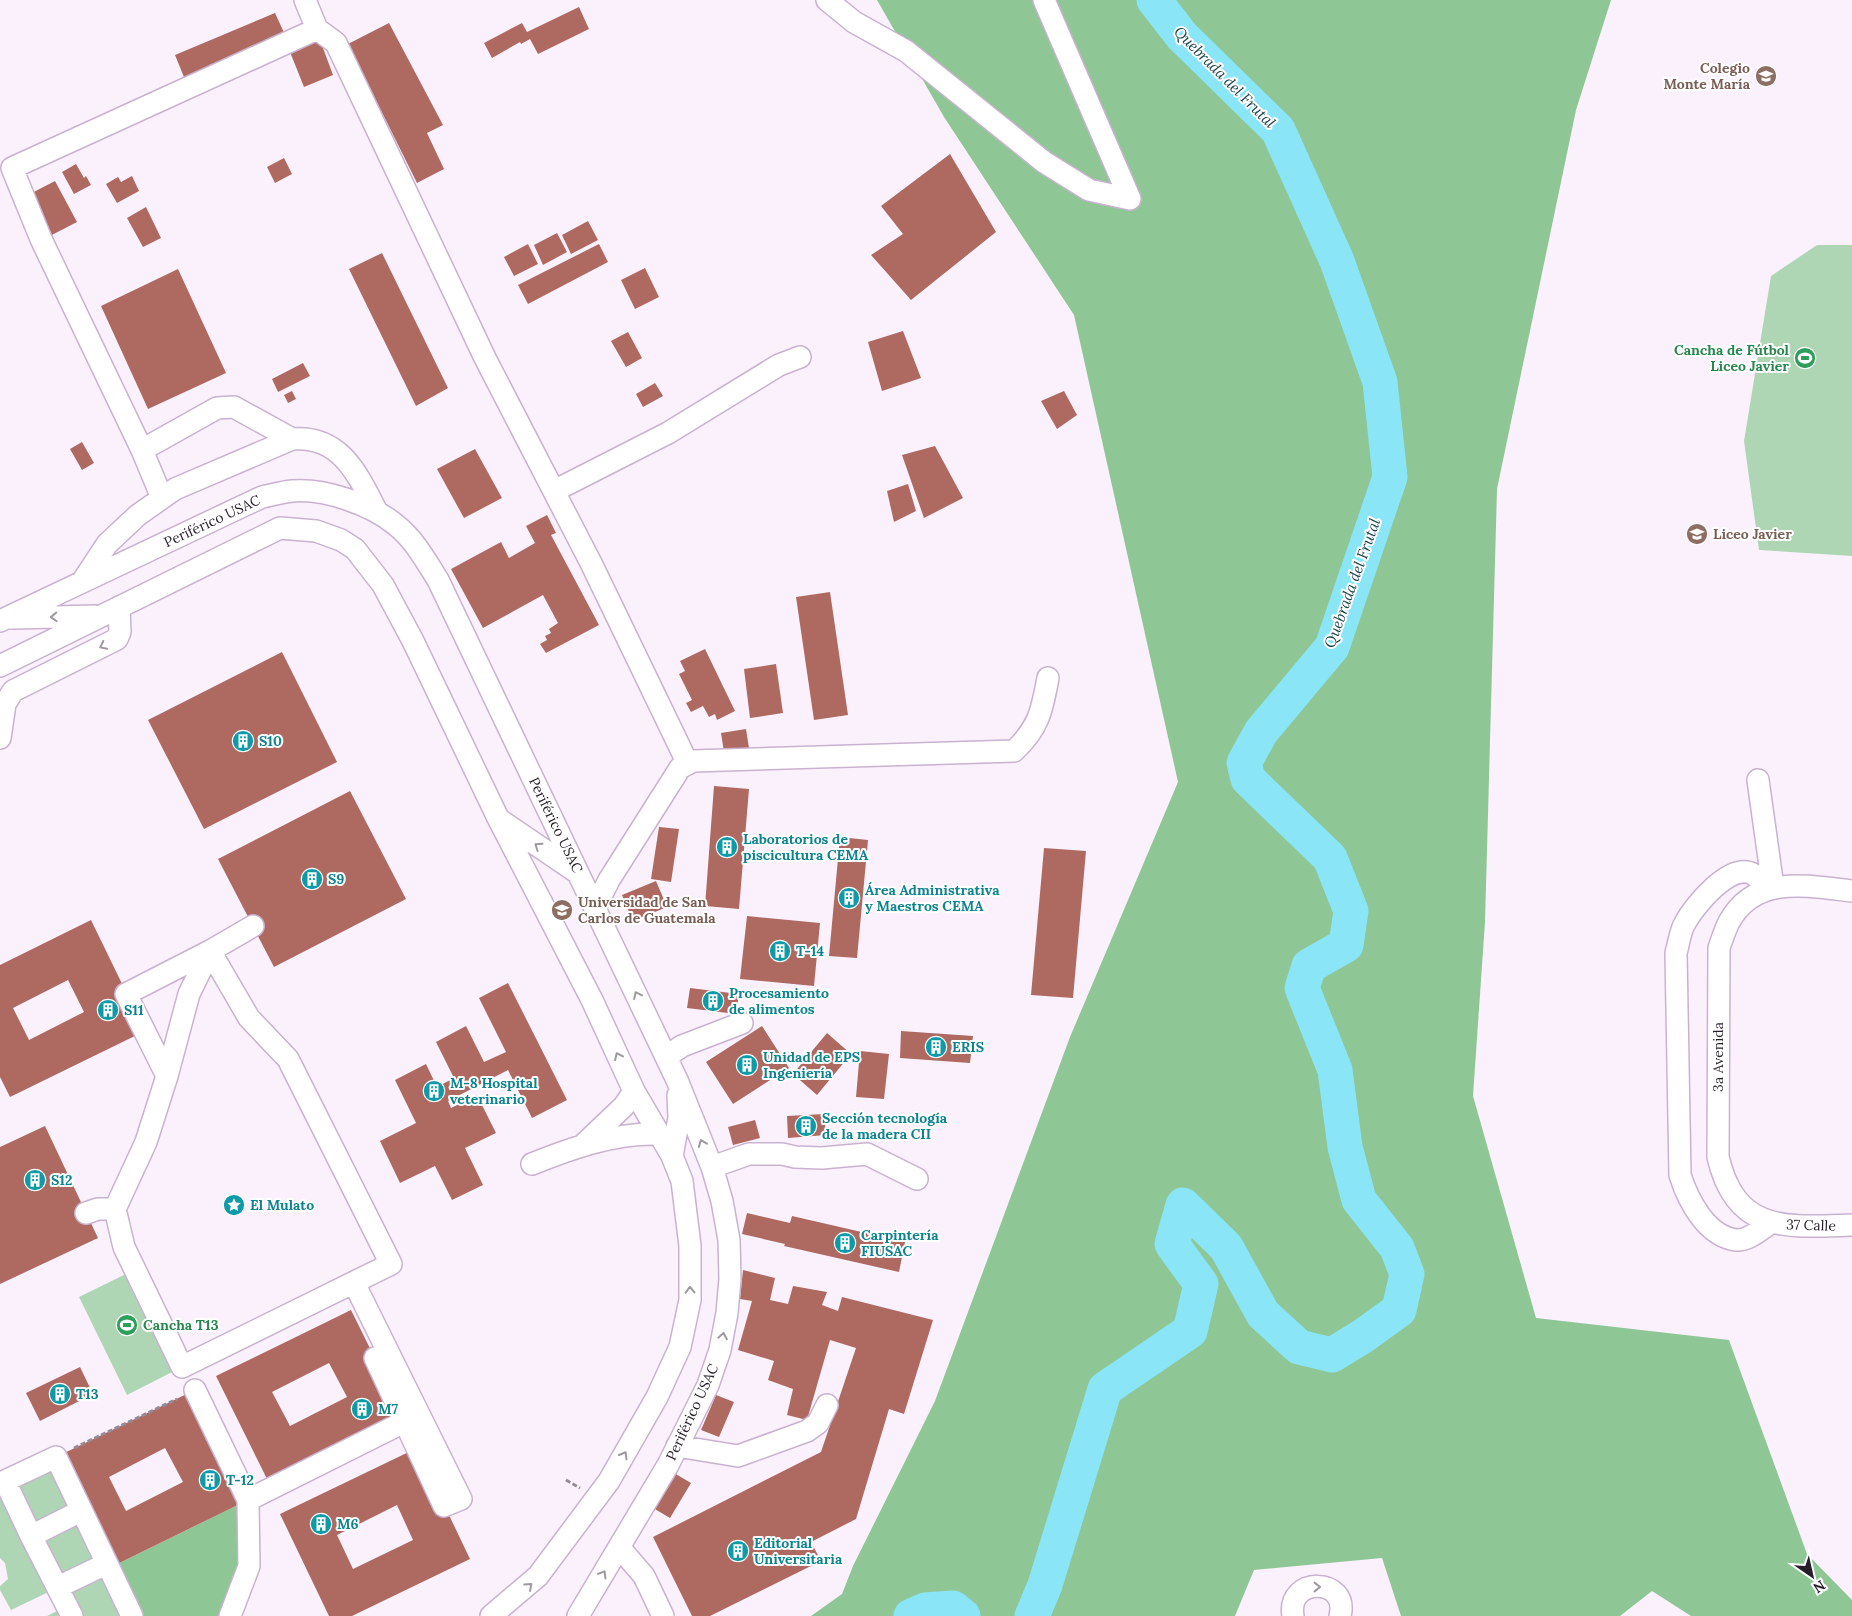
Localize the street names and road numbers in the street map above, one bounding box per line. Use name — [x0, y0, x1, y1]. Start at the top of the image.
street label: Periférico USAC — [161, 491, 263, 551]
street label: Periférico USAC — [525, 774, 587, 876]
street label: 3a Avenida — [1709, 1022, 1727, 1092]
street label: 37 Calle — [1786, 1215, 1837, 1235]
street label: Periférico USAC — [662, 1361, 722, 1463]

